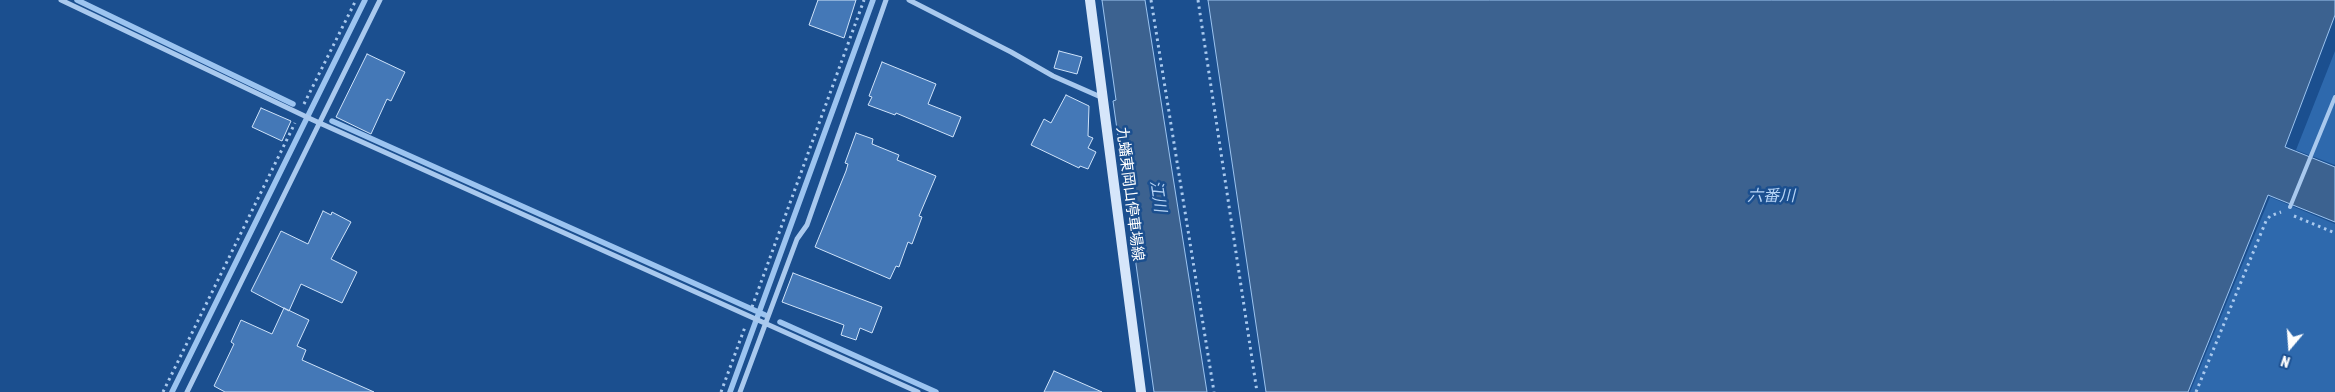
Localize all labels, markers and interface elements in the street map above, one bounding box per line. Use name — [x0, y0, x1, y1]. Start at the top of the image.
street label: 九蟠東岡山停車場線 — [1113, 126, 1147, 262]
water label: 江川 — [1146, 179, 1170, 213]
water label: 六番川 — [1747, 186, 1795, 206]
north arrow — [2265, 322, 2315, 372]
text: N — [2279, 352, 2292, 370]

